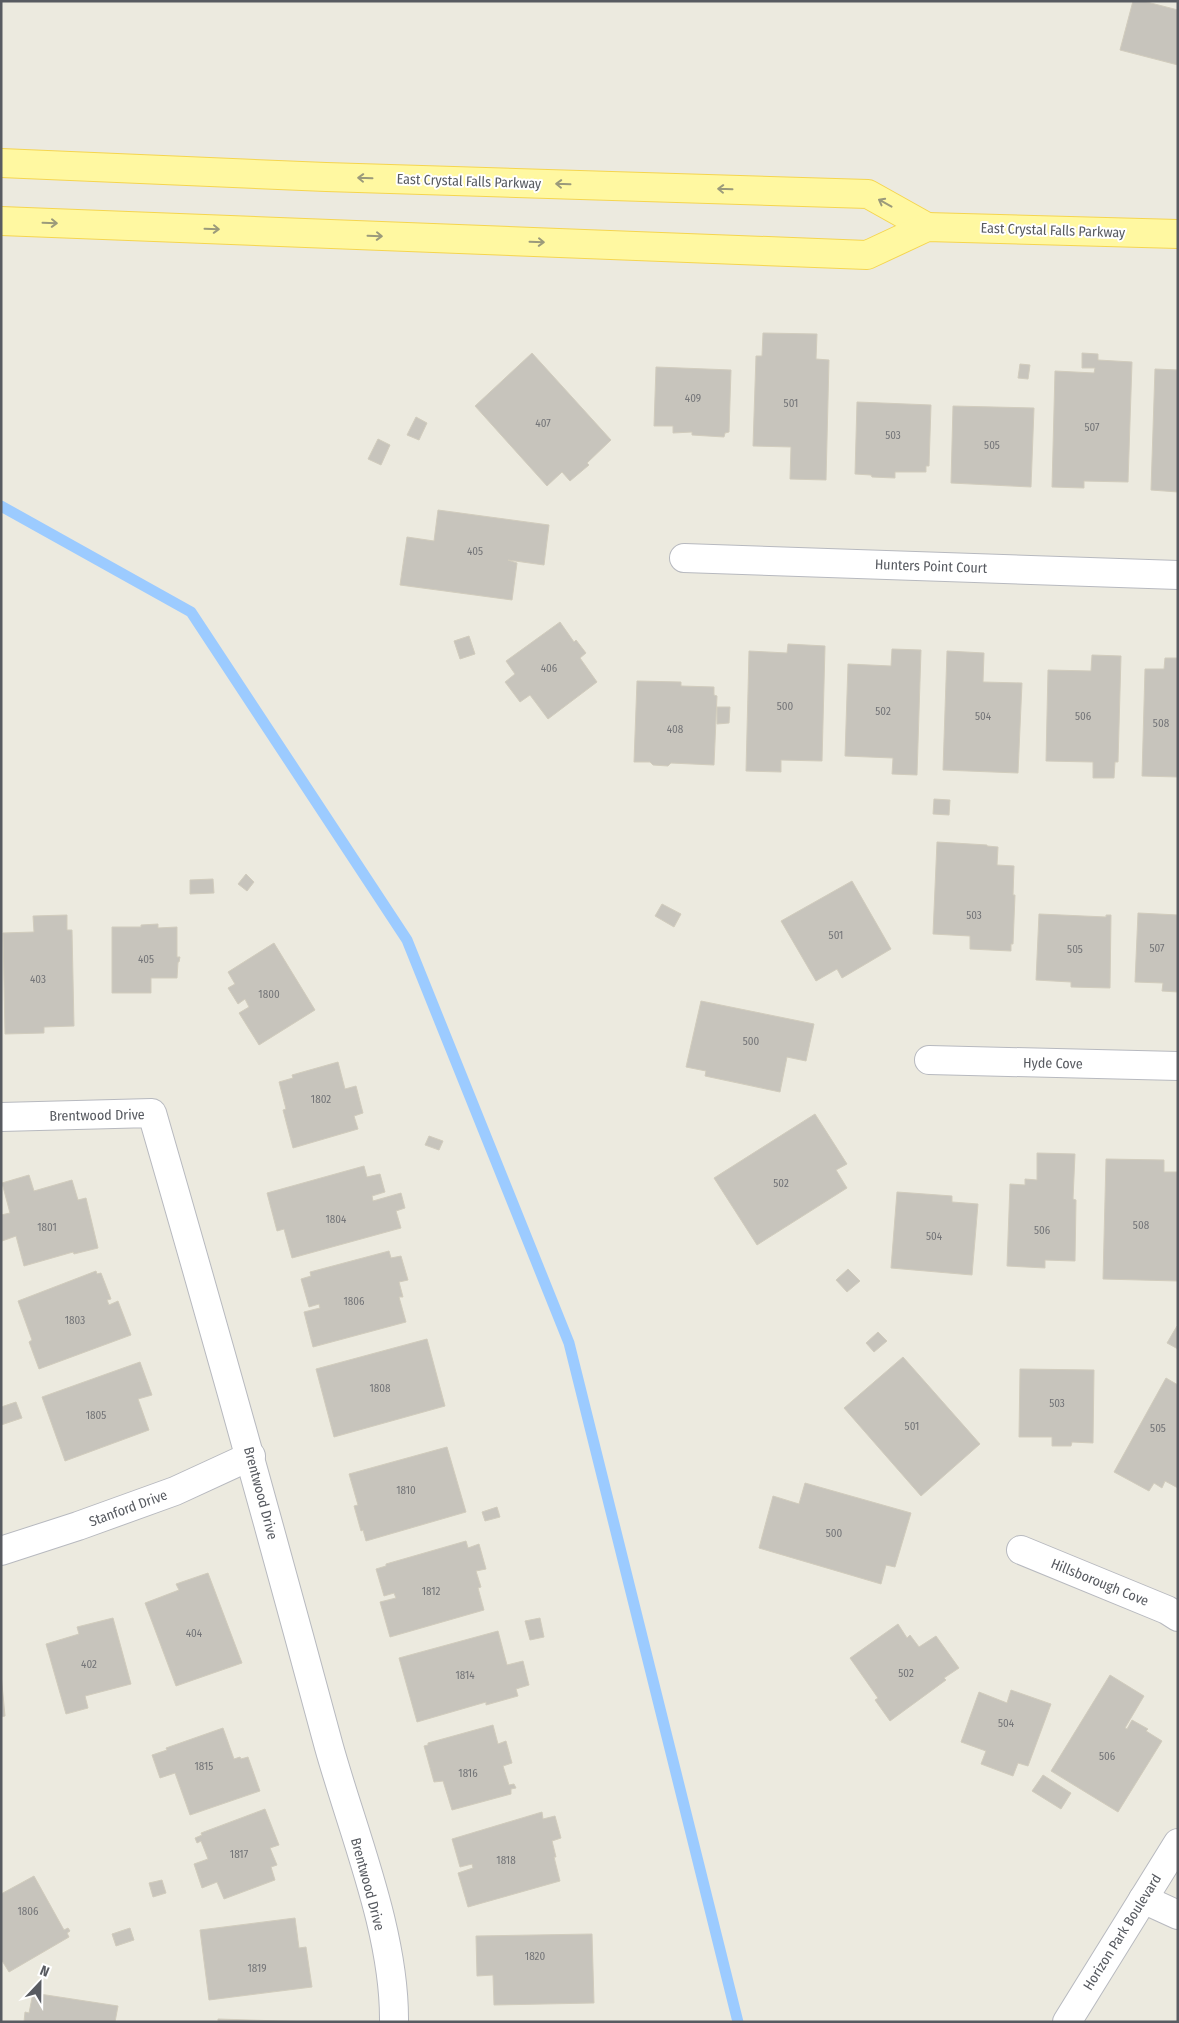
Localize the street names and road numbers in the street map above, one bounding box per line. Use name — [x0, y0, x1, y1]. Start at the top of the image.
street label: East Crystal Falls Parkway — [396, 170, 542, 193]
street label: East Crystal Falls Parkway — [980, 219, 1126, 242]
street label: Hunters Point Court — [874, 556, 988, 577]
street label: Hyde Cove — [1023, 1054, 1083, 1073]
street label: Brentwood Drive — [49, 1106, 145, 1125]
street label: Brentwood Drive — [240, 1445, 281, 1541]
street label: Stanford Drive — [87, 1486, 170, 1530]
street label: Hillsborough Cove — [1048, 1555, 1151, 1610]
street label: Brentwood Drive — [347, 1836, 388, 1932]
street label: Horizon Park Boulevard — [1080, 1871, 1165, 1993]

